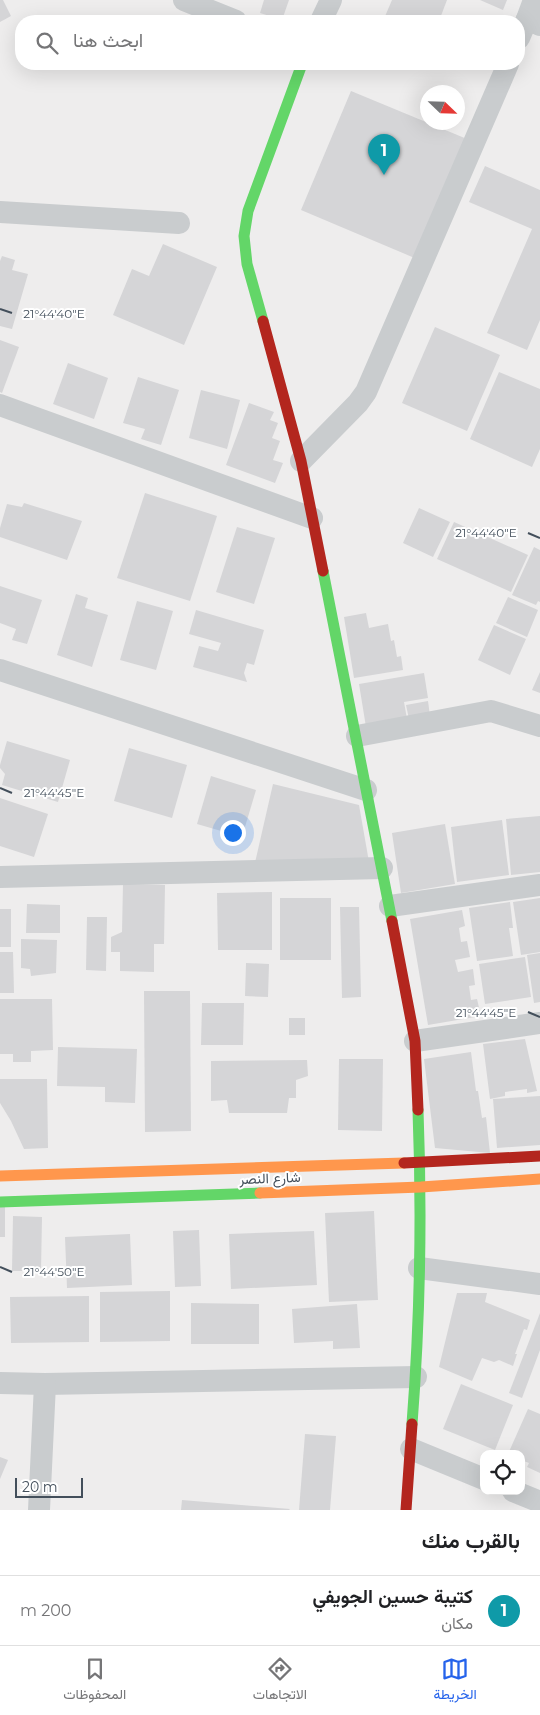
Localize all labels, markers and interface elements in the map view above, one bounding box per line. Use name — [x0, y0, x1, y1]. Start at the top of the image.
search box — [15, 15, 525, 70]
icon: search — [33, 29, 61, 57]
text: ابحث هنا — [73, 29, 143, 52]
north arrow — [420, 85, 465, 130]
pin: 1 — [368, 134, 400, 175]
text: 21°44'40"E — [23, 306, 85, 321]
text: 21°44'40"E — [455, 525, 517, 540]
text: 21°44'45"E — [24, 785, 84, 800]
your location — [220, 820, 246, 846]
text: 21°44'45"E — [456, 1005, 516, 1020]
street label: شارع النصر — [238, 1168, 301, 1190]
text: 21°44'50"E — [23, 1264, 85, 1279]
map controls — [480, 1450, 525, 1495]
button: locate — [480, 1450, 525, 1495]
scale bar — [15, 1475, 82, 1498]
text: 20 m — [22, 1478, 58, 1496]
text: بالقرب منك — [422, 1528, 520, 1553]
text: كتيبة حسين الجويفي — [313, 1585, 473, 1608]
text: 200 m — [20, 1601, 71, 1620]
text: 1 — [501, 1601, 507, 1620]
text: مكان — [441, 1614, 473, 1633]
tab: المحفوظات — [63, 1655, 126, 1707]
tab: الاتجاهات — [253, 1655, 307, 1707]
tab: الخريطة — [433, 1655, 477, 1707]

